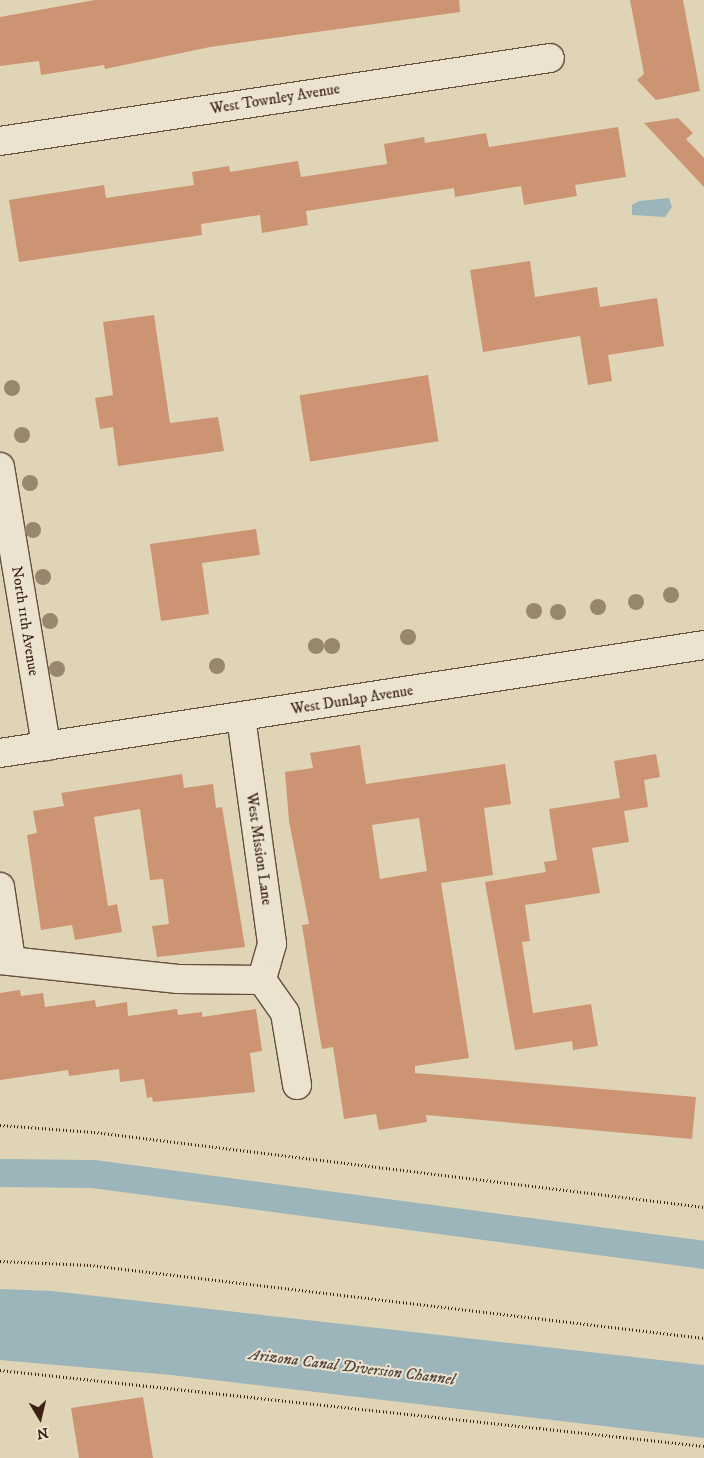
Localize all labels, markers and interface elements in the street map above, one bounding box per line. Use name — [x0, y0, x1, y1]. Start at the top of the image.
street label: West Townley Avenue — [209, 80, 341, 118]
street label: North 11th Avenue — [7, 565, 43, 677]
street label: West Dunlap Avenue — [290, 681, 414, 719]
street label: West Mission Lane — [242, 792, 276, 906]
water label: Arizona Canal Diversion Channel — [248, 1345, 456, 1389]
north arrow — [15, 1393, 65, 1443]
text: N — [35, 1423, 49, 1443]

